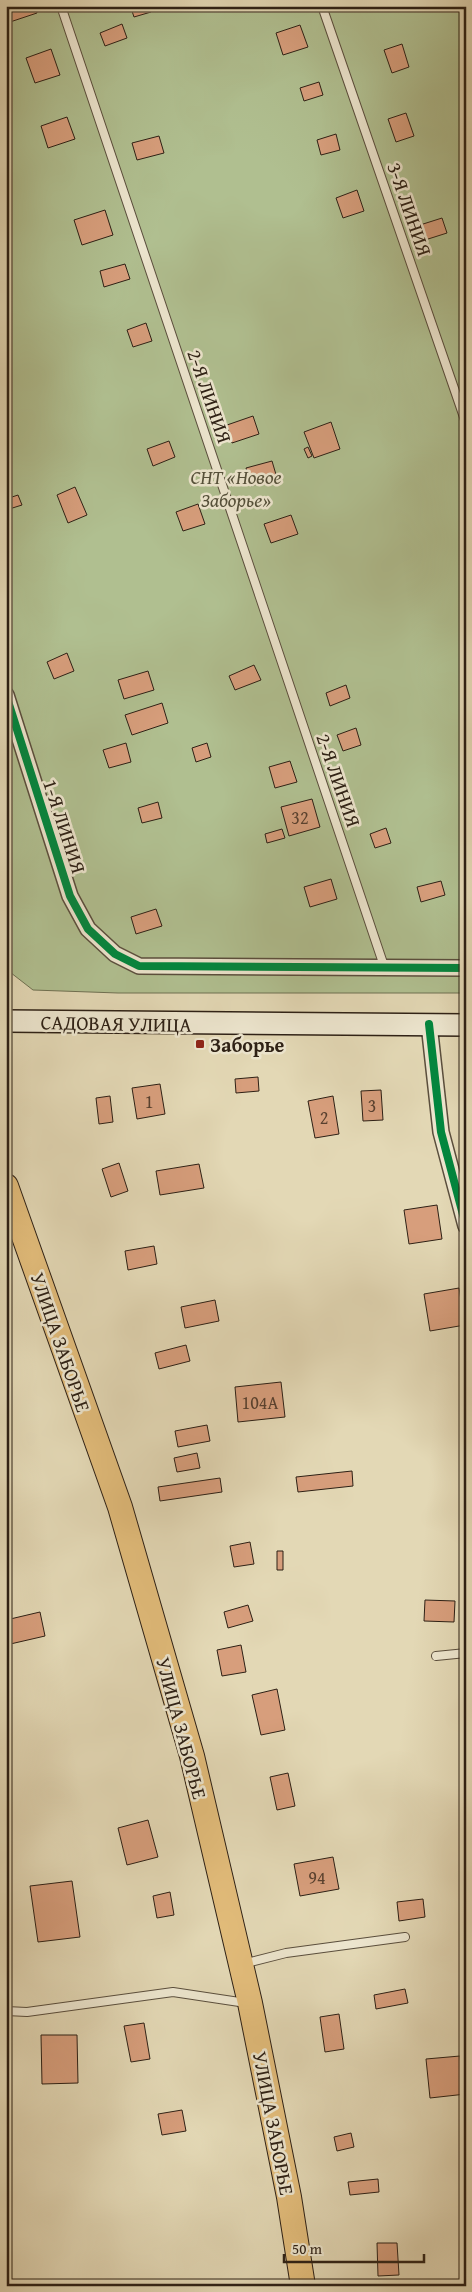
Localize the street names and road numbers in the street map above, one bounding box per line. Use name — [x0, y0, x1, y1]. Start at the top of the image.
street label: 3-Я ЛИНИЯ — [380, 158, 440, 260]
street label: 2-Я ЛИНИЯ — [180, 345, 240, 447]
street label: 2-Я ЛИНИЯ — [309, 729, 369, 831]
street label: 1-Я ЛИНИЯ — [36, 775, 94, 877]
street label: САДОВАЯ УЛИЦА — [40, 1007, 192, 1039]
street label: УЛИЦА ЗАБОРЬЕ — [24, 1268, 98, 1416]
street label: УЛИЦА ЗАБОРЬЕ — [149, 1654, 215, 1802]
street label: УЛИЦА ЗАБОРЬЕ — [246, 2049, 302, 2197]

